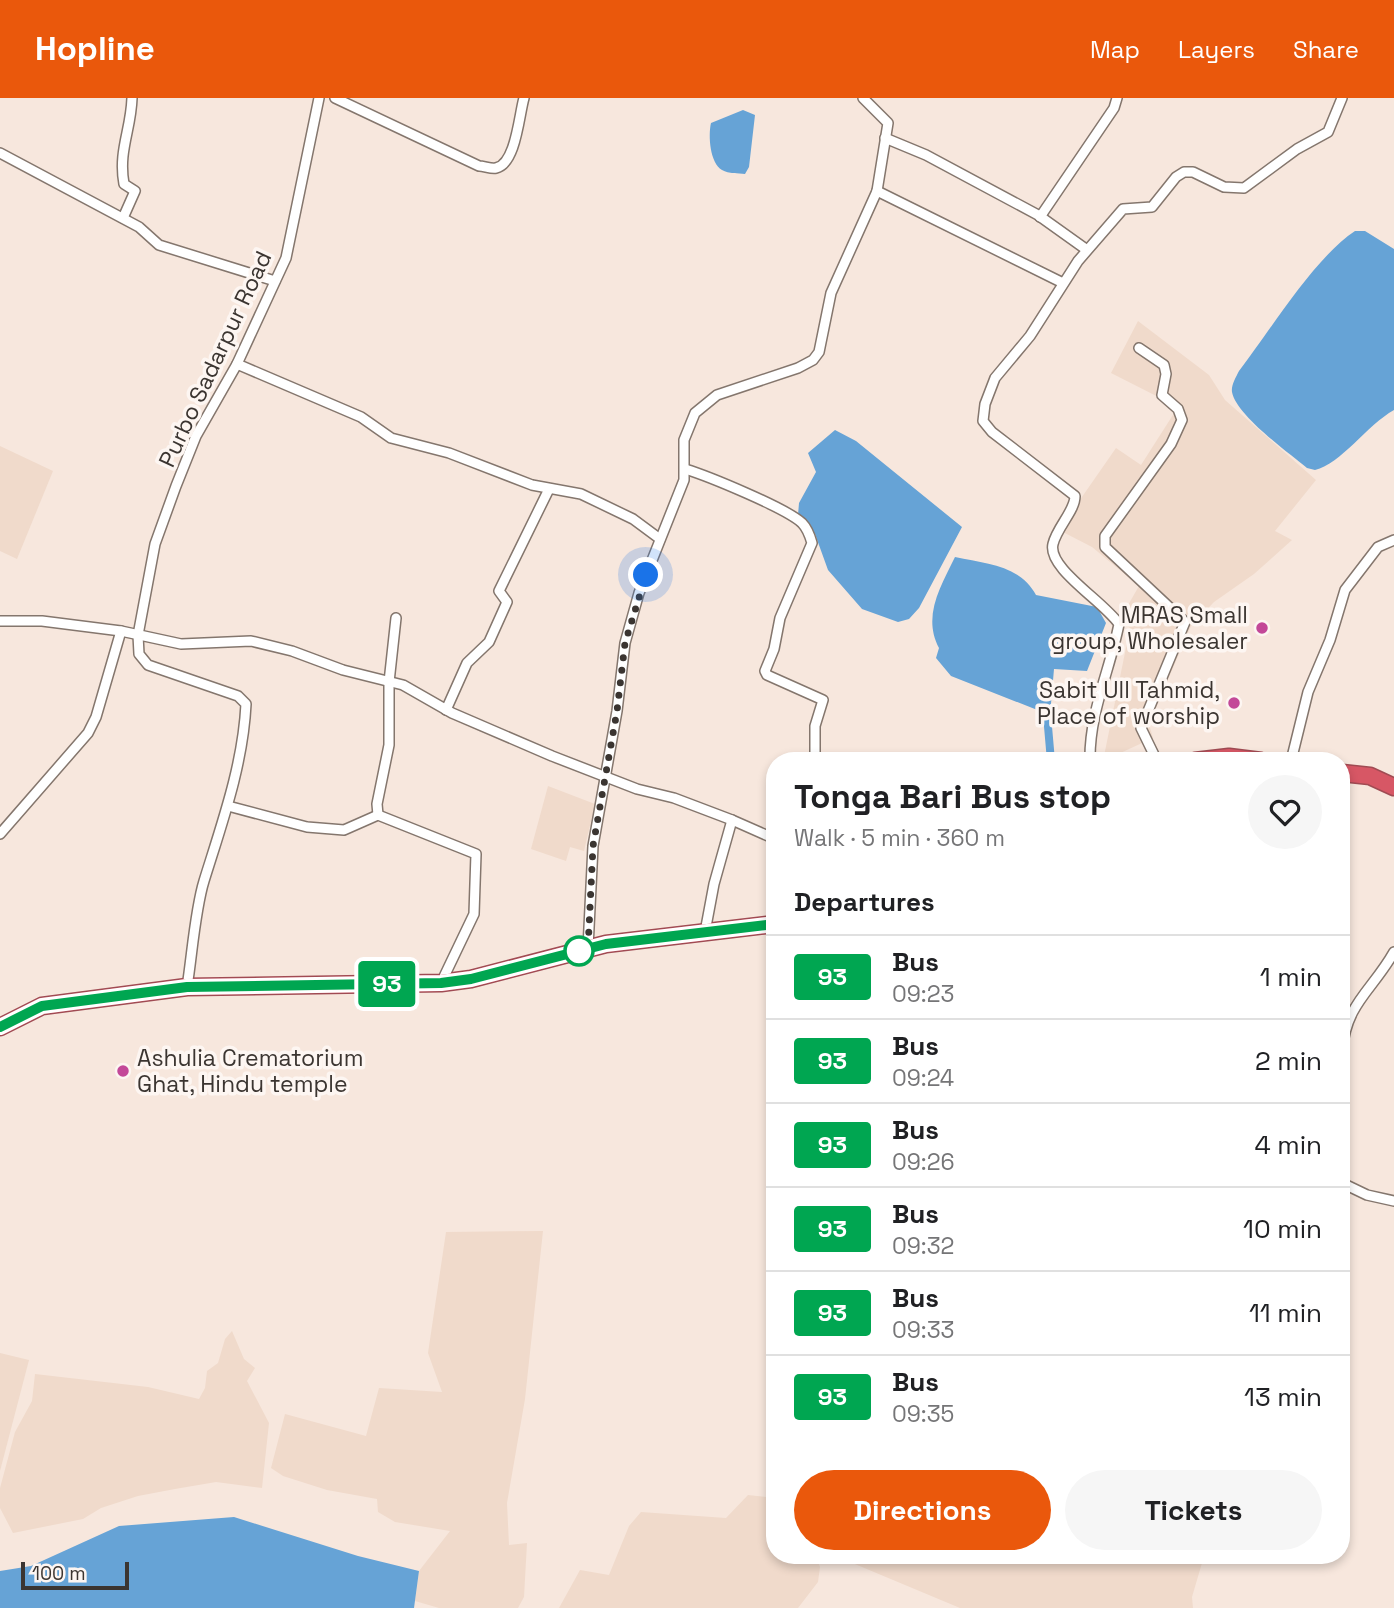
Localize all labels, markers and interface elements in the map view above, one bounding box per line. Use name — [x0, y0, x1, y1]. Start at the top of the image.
text: Hopline — [35, 28, 155, 70]
text: Map — [1090, 34, 1140, 65]
text: Layers — [1178, 34, 1255, 65]
text: Share — [1293, 34, 1359, 65]
street label: Purbo Sadarpur Road — [152, 246, 278, 472]
your location — [628, 557, 663, 592]
place label: MRAS Small group, Wholesaler — [1050, 600, 1248, 656]
marker: MRAS Small group, Wholesaler — [1254, 620, 1270, 636]
place label: Sabit Ull Tahmid, Place of worship — [1037, 675, 1220, 731]
marker: Sabit Ull Tahmid, Place of worship — [1226, 695, 1242, 711]
button: heart — [1248, 775, 1322, 849]
text: Tonga Bari Bus stop — [794, 776, 1111, 818]
text: Walk · 5 min · 360 m — [794, 823, 1005, 853]
text: Departures — [794, 885, 935, 919]
unlabelled marker — [564, 936, 594, 966]
text: Bus — [892, 945, 939, 979]
text: 1 min — [1260, 960, 1322, 994]
line badge: 93 — [356, 961, 418, 1007]
text: 93 — [818, 961, 847, 992]
text: 93 — [372, 968, 402, 999]
text: 09:23 — [892, 979, 954, 1009]
text: Bus — [892, 1029, 939, 1063]
place label: Ashulia Crematorium Ghat, Hindu temple — [137, 1043, 363, 1099]
text: 2 min — [1255, 1044, 1322, 1078]
text: 93 — [818, 1045, 847, 1076]
marker: Ashulia Crematorium Ghat, Hindu temple — [115, 1063, 131, 1079]
text: 09:24 — [892, 1063, 954, 1093]
text: Bus — [892, 1113, 939, 1147]
text: 4 min — [1254, 1128, 1322, 1162]
text: 93 — [818, 1129, 847, 1160]
text: 09:26 — [892, 1147, 955, 1177]
text: Bus — [892, 1197, 939, 1231]
text: 10 min — [1243, 1212, 1322, 1246]
text: 93 — [818, 1213, 847, 1244]
text: 09:32 — [892, 1231, 954, 1261]
text: Bus — [892, 1281, 939, 1315]
text: 11 min — [1249, 1296, 1322, 1330]
text: 93 — [818, 1297, 847, 1328]
text: 09:33 — [892, 1315, 954, 1345]
text: Bus — [892, 1365, 939, 1399]
text: 13 min — [1244, 1380, 1322, 1414]
text: 93 — [818, 1381, 847, 1412]
text: 09:35 — [892, 1399, 954, 1429]
button: Directions — [794, 1470, 1051, 1550]
button: Tickets — [1065, 1470, 1322, 1550]
scale bar — [21, 1559, 130, 1591]
text: 100 m — [32, 1561, 86, 1586]

